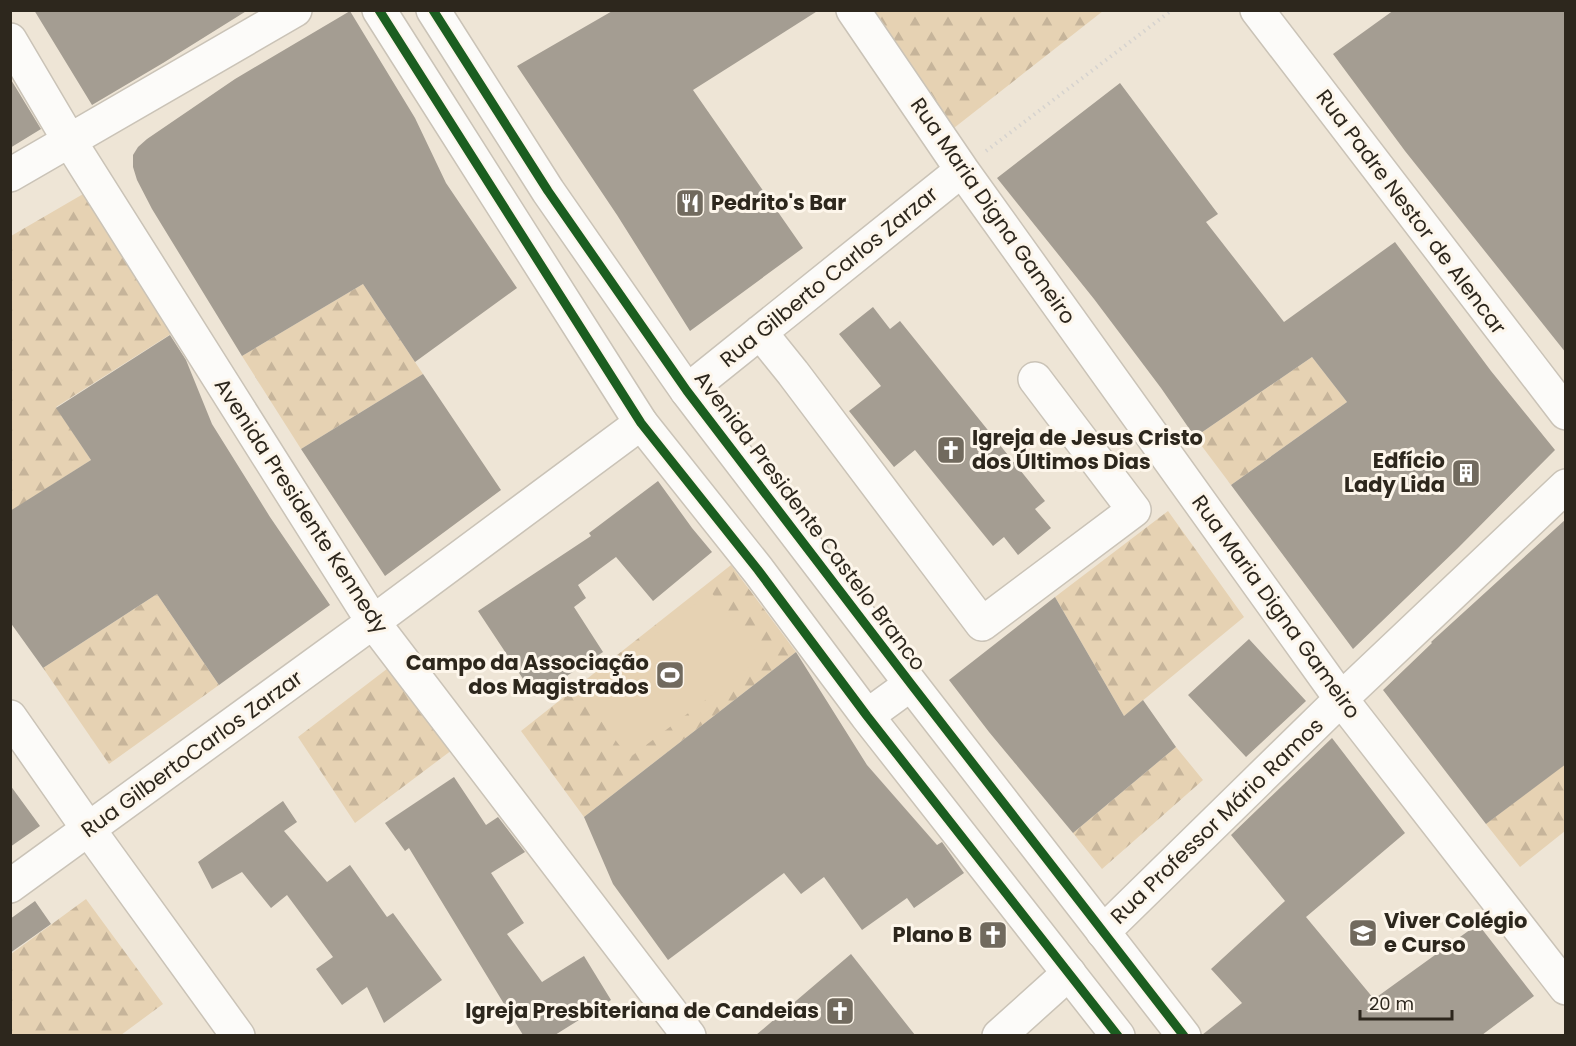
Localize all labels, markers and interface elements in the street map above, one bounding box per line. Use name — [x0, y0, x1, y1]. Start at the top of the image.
street label: Rua Padre Nestor de Alencar — [1310, 83, 1513, 340]
street label: Rua Maria Digna Gameiro — [904, 92, 1083, 330]
street label: Rua Gilberto Carlos Zarzar — [714, 179, 944, 374]
restaurant icon: Pedrito's Bar — [674, 187, 706, 219]
place label: Pedrito's Bar — [711, 188, 846, 217]
street label: Avenida Presidente Castelo Branco — [688, 365, 933, 677]
street label: Avenida Presidente Kennedy — [208, 372, 395, 639]
place label: Igreja de Jesus Cristo dos Últimos Dias — [972, 423, 1203, 476]
church icon: Igreja de Jesus Cristo dos Últimos Dias — [935, 434, 967, 466]
place label: Edfício Lady Lida — [1344, 446, 1445, 499]
building icon: Edfício Lady Lida — [1450, 457, 1482, 489]
street label: Rua Maria Digna Gameiro — [1185, 489, 1368, 725]
place label: Campo da Associação dos Magistrados — [406, 648, 649, 701]
sports icon: Campo da Associação dos Magistrados — [654, 659, 686, 691]
street label: Rua GilbertoCarlos Zarzar — [75, 663, 308, 844]
street label: Rua Professor Mário Ramos — [1104, 711, 1329, 930]
place label: Viver Colégio e Curso — [1384, 906, 1527, 959]
school or university icon: Viver Colégio e Curso — [1347, 917, 1379, 949]
church icon: Plano B — [977, 919, 1009, 951]
place label: Plano B — [893, 920, 972, 949]
scale bar — [1360, 983, 1452, 1021]
text: 20 m — [1369, 991, 1414, 1016]
church icon: Igreja Presbiteriana de Candeias — [824, 995, 856, 1027]
place label: Igreja Presbiteriana de Candeias — [465, 996, 819, 1025]

